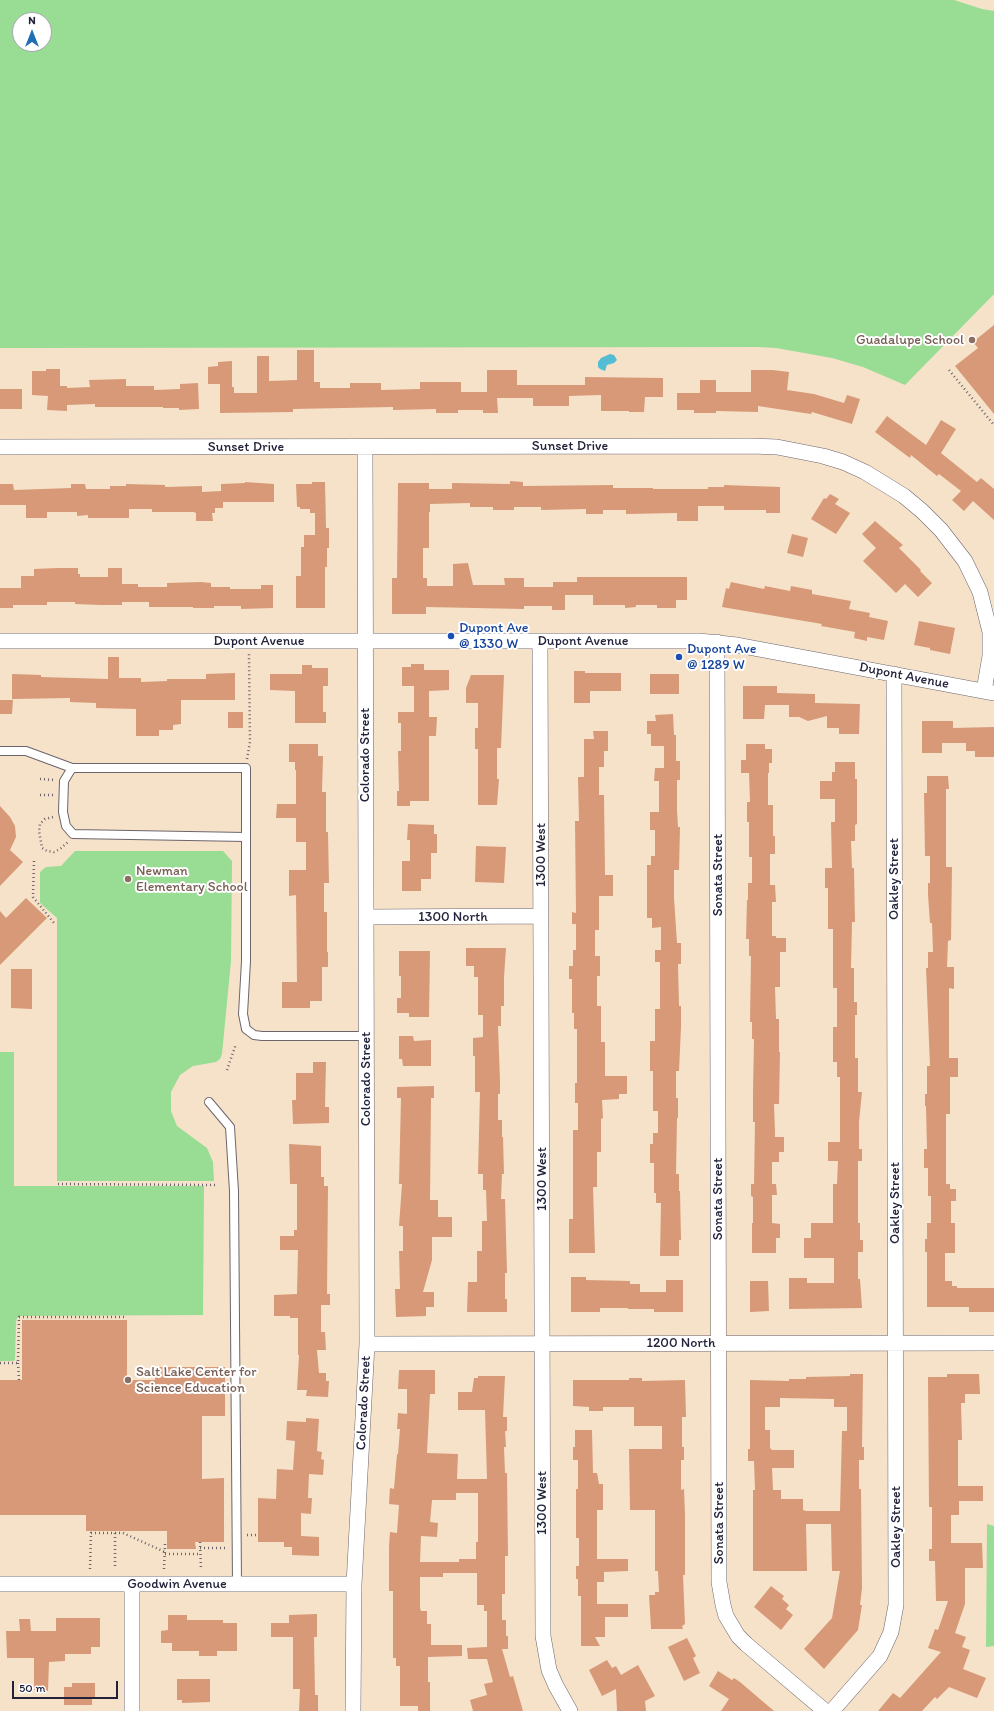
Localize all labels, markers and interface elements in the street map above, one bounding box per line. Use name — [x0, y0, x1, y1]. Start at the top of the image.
north arrow — [12, 12, 52, 52]
text: N — [28, 14, 36, 27]
place label: Guadalupe School — [856, 332, 964, 348]
marker: Guadalupe School — [967, 335, 977, 345]
street label: Sunset Drive — [532, 438, 608, 454]
street label: Sunset Drive — [208, 439, 284, 455]
place label: Dupont Ave @ 1330 W — [459, 620, 528, 652]
marker: Dupont Ave @ 1330 W — [446, 631, 456, 641]
street label: Dupont Avenue — [213, 633, 305, 649]
street label: Dupont Avenue — [537, 633, 629, 649]
place label: Dupont Ave @ 1289 W — [687, 641, 756, 674]
marker: Dupont Ave @ 1289 W — [674, 652, 684, 662]
street label: Dupont Avenue — [858, 659, 950, 693]
street label: Colorado Street — [357, 708, 373, 802]
street label: 1300 West — [533, 823, 549, 887]
street label: Sonata Street — [710, 834, 726, 916]
street label: Oakley Street — [886, 838, 902, 920]
place label: Newman Elementary School — [136, 863, 248, 896]
marker: Newman Elementary School — [123, 874, 133, 884]
street label: 1300 North — [418, 909, 488, 925]
street label: Colorado Street — [358, 1032, 374, 1126]
street label: 1300 West — [534, 1147, 550, 1211]
street label: Sonata Street — [710, 1158, 726, 1240]
street label: Oakley Street — [887, 1162, 903, 1244]
street label: 1200 North — [646, 1335, 716, 1351]
street label: Colorado Street — [353, 1355, 375, 1451]
place label: Salt Lake Center for Science Education — [136, 1364, 257, 1396]
marker: Salt Lake Center for Science Education — [123, 1375, 133, 1385]
street label: 1300 West — [534, 1471, 550, 1535]
street label: Sonata Street — [711, 1482, 727, 1564]
street label: Oakley Street — [888, 1486, 904, 1568]
street label: Goodwin Avenue — [127, 1576, 227, 1592]
scale bar — [14, 1673, 120, 1699]
text: 50 m — [19, 1681, 45, 1695]

